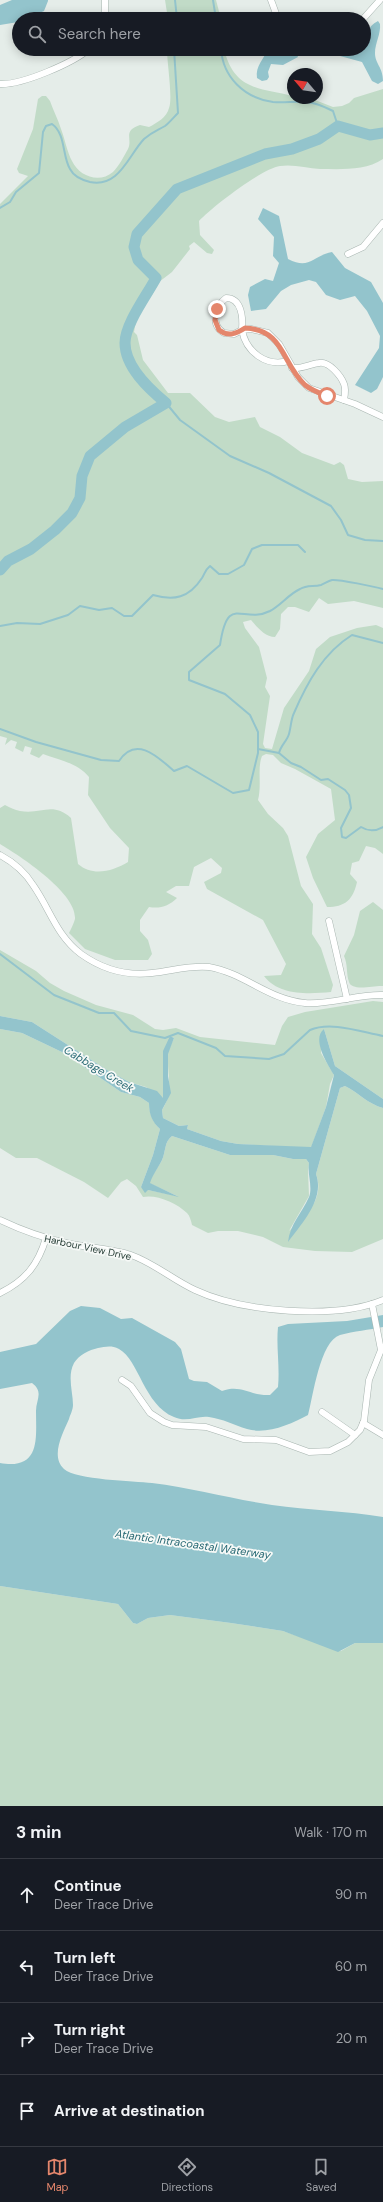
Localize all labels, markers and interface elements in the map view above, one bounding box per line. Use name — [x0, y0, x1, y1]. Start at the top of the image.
search box — [12, 12, 371, 56]
icon: search — [26, 23, 48, 45]
text: Search here — [58, 24, 141, 44]
north arrow — [287, 68, 323, 104]
route end — [208, 300, 226, 318]
route start — [318, 387, 336, 405]
water label: Cabbage Creek — [62, 1043, 137, 1096]
street label: Harbour View Drive — [43, 1232, 133, 1263]
water label: Atlantic Intracoastal Waterway — [113, 1526, 273, 1562]
text: 3 min — [16, 1821, 61, 1843]
text: Walk · 170 m — [294, 1824, 367, 1841]
text: Continue — [54, 1876, 122, 1896]
icon: ahead — [16, 1884, 38, 1906]
text: 90 m — [335, 1886, 367, 1903]
text: Deer Trace Drive — [54, 1896, 153, 1913]
text: Turn left — [54, 1948, 115, 1968]
icon: left — [16, 1956, 38, 1978]
text: 60 m — [335, 1958, 367, 1975]
text: Deer Trace Drive — [54, 1968, 153, 1985]
text: Turn right — [54, 2020, 125, 2040]
icon: right — [16, 2028, 38, 2050]
text: 20 m — [336, 2030, 367, 2047]
text: Deer Trace Drive — [54, 2040, 153, 2057]
icon: arrive — [16, 2100, 38, 2122]
text: Arrive at destination — [54, 2101, 205, 2121]
tab: Map — [46, 2156, 69, 2194]
tab: Directions — [161, 2156, 213, 2194]
tab: Saved — [306, 2156, 337, 2194]

